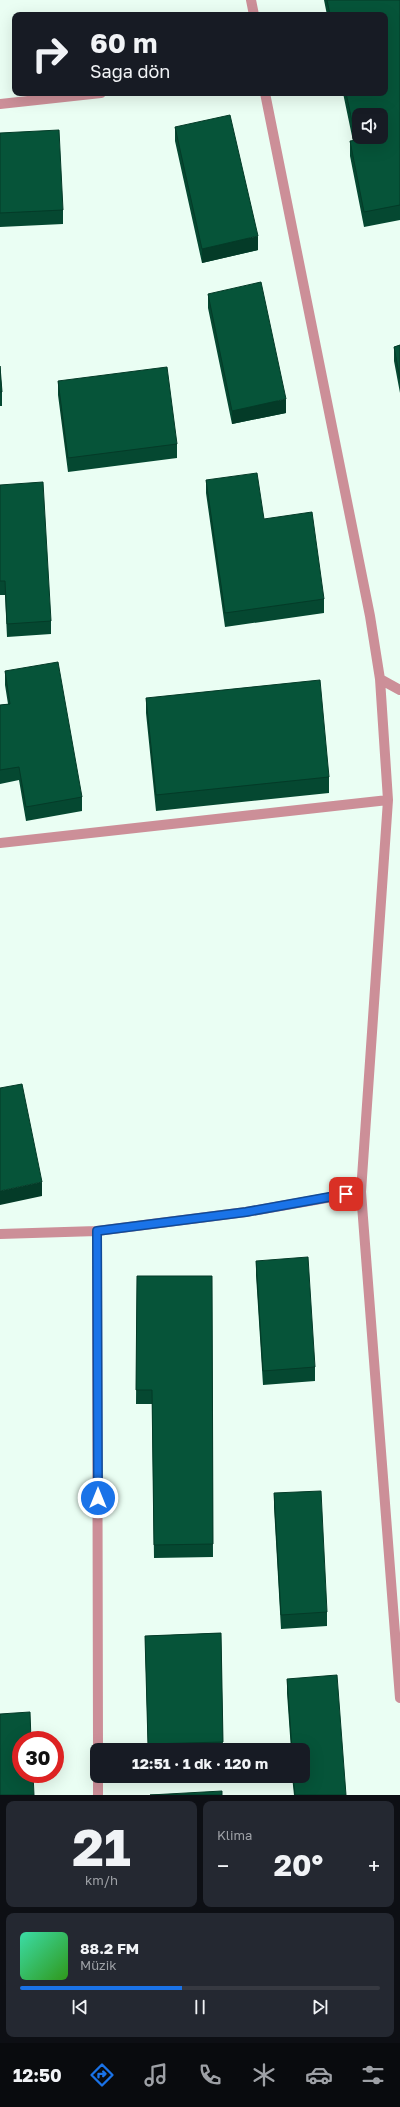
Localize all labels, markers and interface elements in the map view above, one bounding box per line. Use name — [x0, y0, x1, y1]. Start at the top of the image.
text: 60 m — [90, 26, 157, 59]
icon: right — [24, 28, 76, 80]
text: Sağa dön — [90, 60, 170, 82]
map controls — [352, 108, 388, 144]
button: sound — [352, 108, 388, 144]
pin — [329, 1177, 363, 1211]
icon: arrive — [335, 1183, 357, 1205]
position arrow — [77, 1477, 119, 1519]
speed limit sign: 30 — [12, 1731, 64, 1783]
text: 12:51 · 1 dk · 120 m — [132, 1754, 268, 1772]
text: 21 — [72, 1815, 131, 1877]
text: Klima — [217, 1827, 252, 1843]
text: 20° — [274, 1847, 323, 1883]
text: − — [217, 1852, 229, 1879]
text: + — [368, 1852, 380, 1879]
text: km/h — [85, 1872, 118, 1888]
text: 88.2 FM — [80, 1939, 139, 1957]
text: Müzik — [80, 1957, 117, 1973]
icon: previous — [69, 1996, 91, 2018]
icon: pause — [189, 1996, 211, 2018]
icon: next — [309, 1996, 331, 2018]
icon: directions — [88, 2061, 116, 2089]
icon: music — [142, 2061, 170, 2089]
icon: phone — [196, 2061, 224, 2089]
icon: climate — [250, 2061, 278, 2089]
icon: car — [305, 2061, 333, 2089]
icon: filters — [359, 2061, 387, 2089]
text: 12:50 — [13, 2064, 62, 2086]

